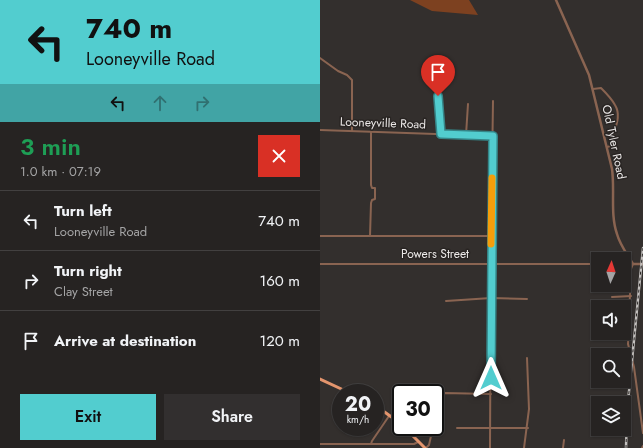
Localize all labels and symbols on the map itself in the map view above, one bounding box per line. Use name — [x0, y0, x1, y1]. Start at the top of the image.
pin — [421, 55, 455, 96]
street label: Old Tyler Road — [597, 103, 631, 181]
street label: Looneyville Road — [340, 113, 426, 133]
street label: Powers Street — [401, 245, 469, 263]
north arrow — [591, 252, 631, 292]
position arrow — [470, 357, 512, 399]
speed limit sign: 30 — [392, 384, 444, 436]

